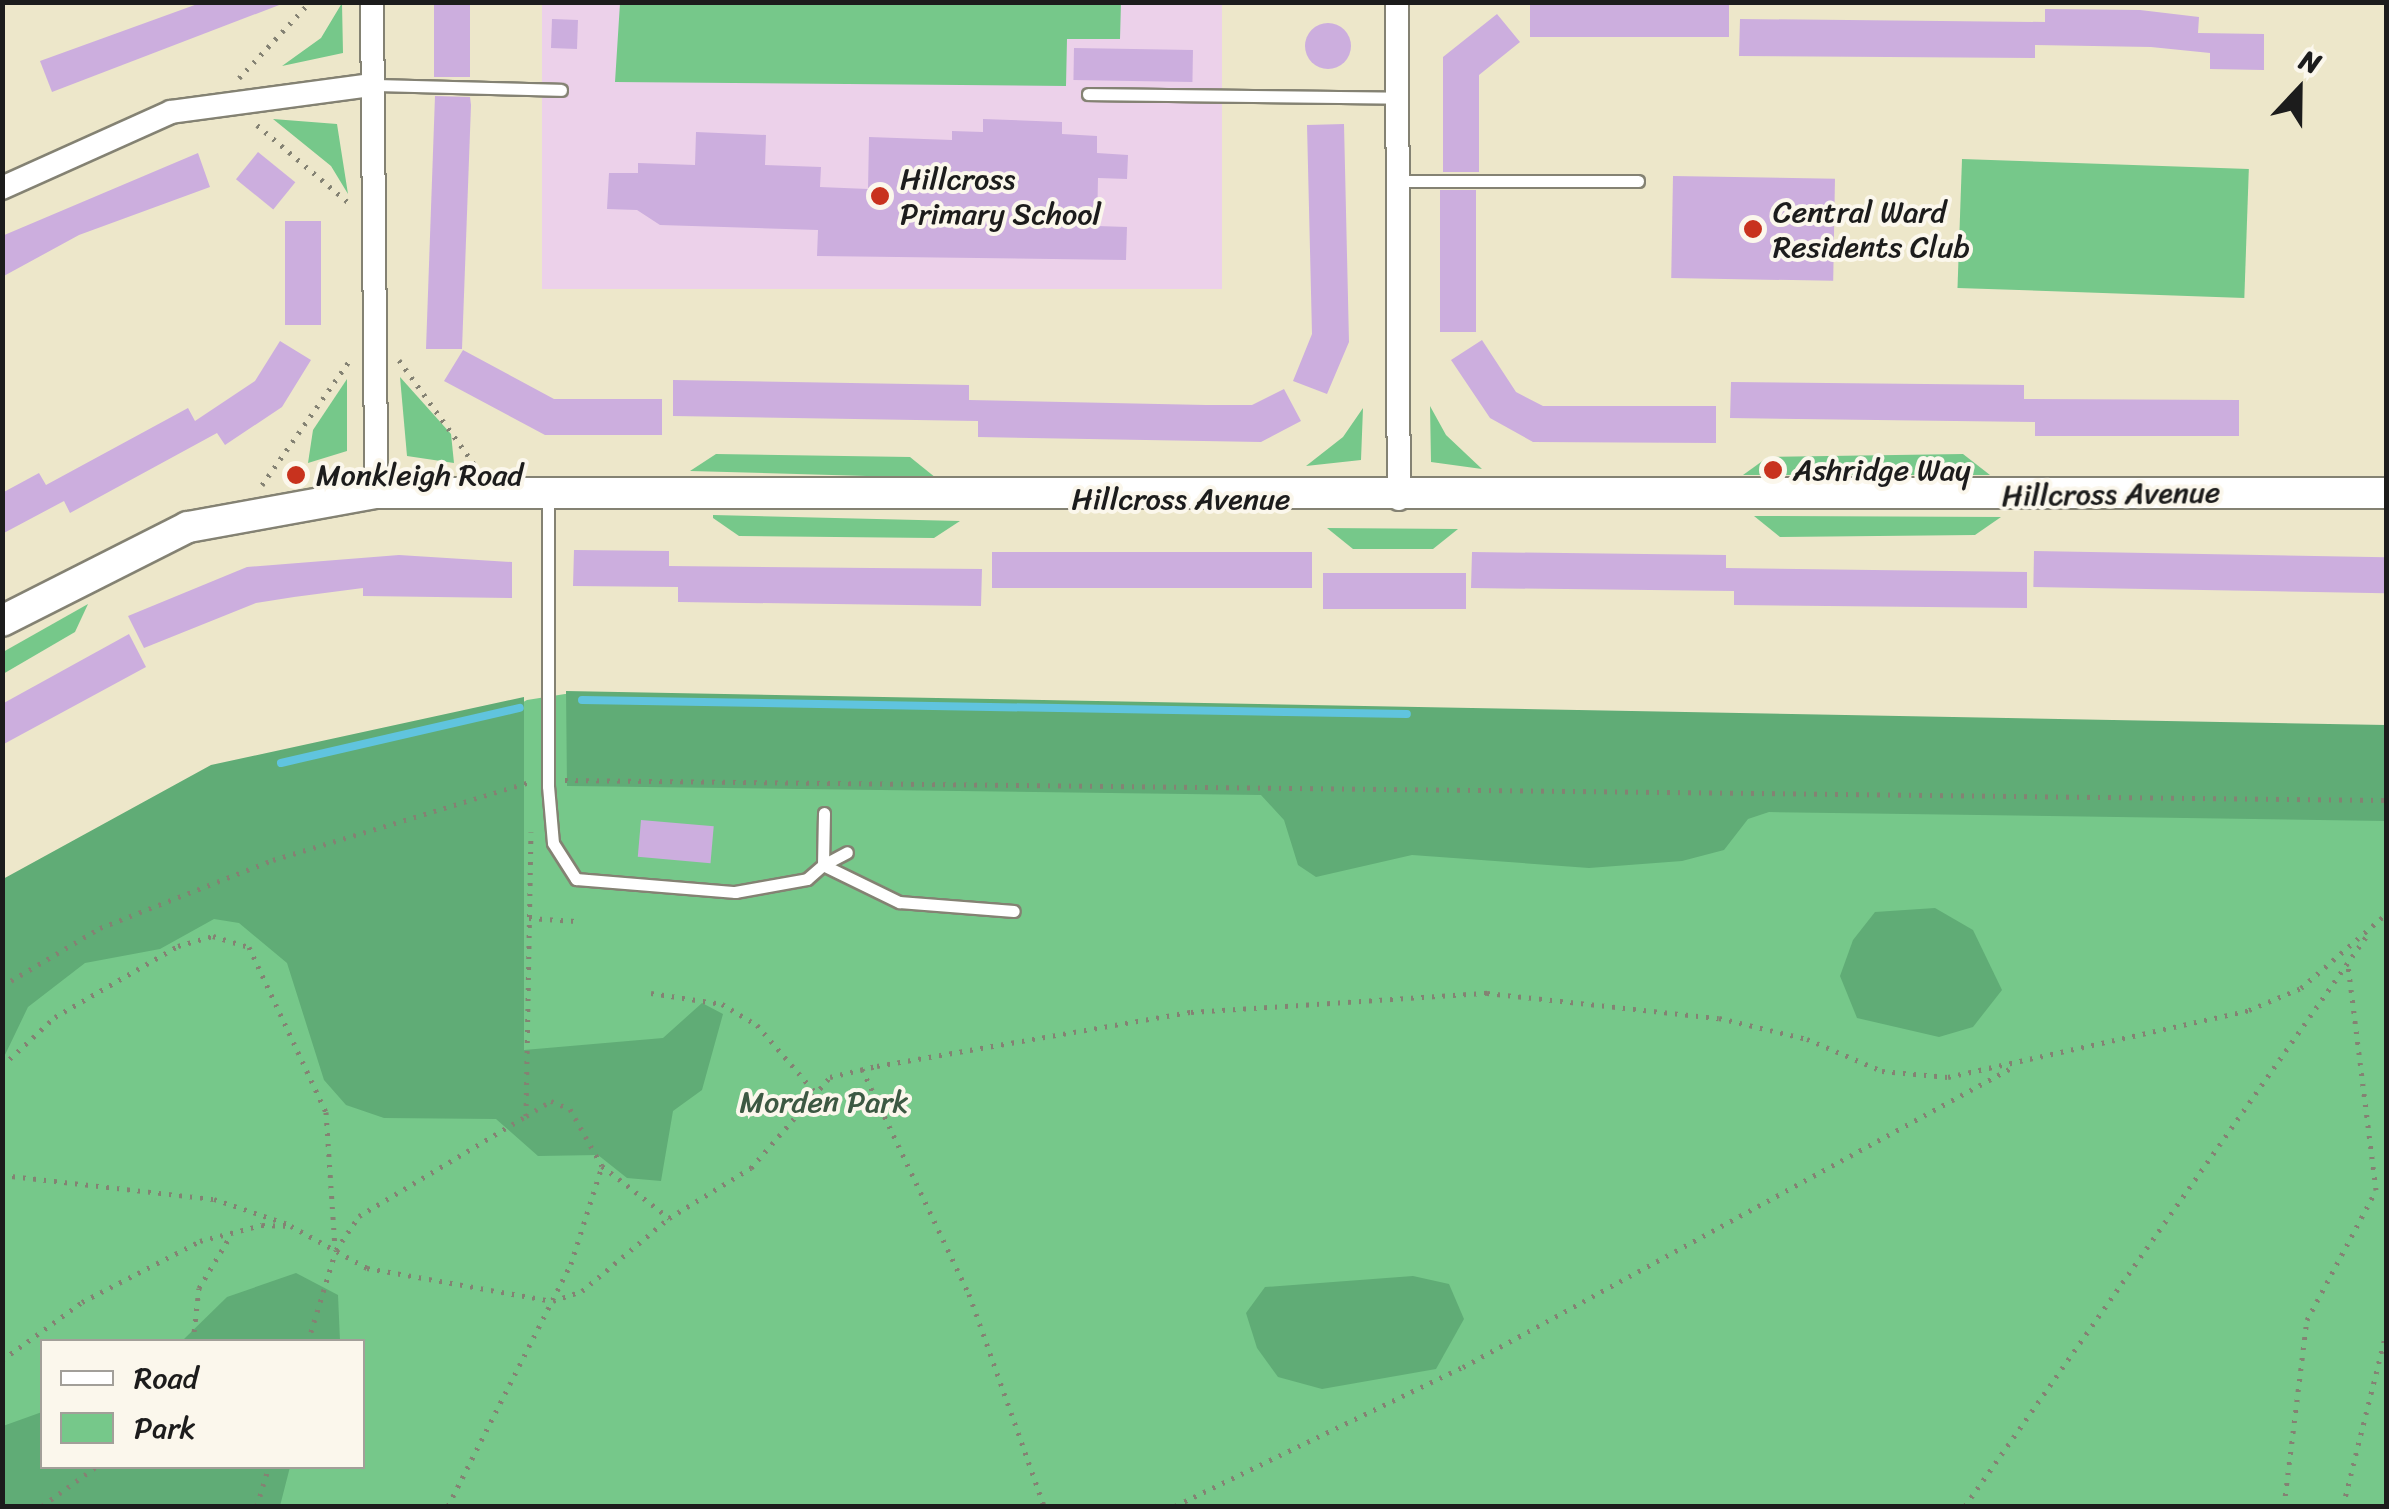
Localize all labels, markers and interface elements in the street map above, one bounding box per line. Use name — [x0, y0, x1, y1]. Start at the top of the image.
text: N — [2292, 35, 2329, 88]
north arrow — [2249, 40, 2349, 140]
place label: Hillcross Primary School — [900, 161, 1101, 232]
marker: Hillcross Primary School — [869, 185, 891, 207]
place label: Central Ward Residents Club — [1773, 194, 1969, 264]
marker: Central Ward Residents Club — [1742, 218, 1764, 240]
place label: Ashridge Way — [1793, 452, 1971, 488]
place label: Monkleigh Road — [316, 457, 523, 493]
marker: Ashridge Way — [1762, 459, 1784, 481]
marker: Monkleigh Road — [285, 464, 307, 486]
street label: Hillcross Avenue — [2001, 474, 2221, 514]
street label: Hillcross Avenue — [1072, 481, 1290, 517]
park label: Morden Park — [740, 1084, 908, 1120]
legend — [40, 1339, 365, 1469]
text: Road — [134, 1351, 198, 1405]
text: Park — [134, 1401, 196, 1455]

